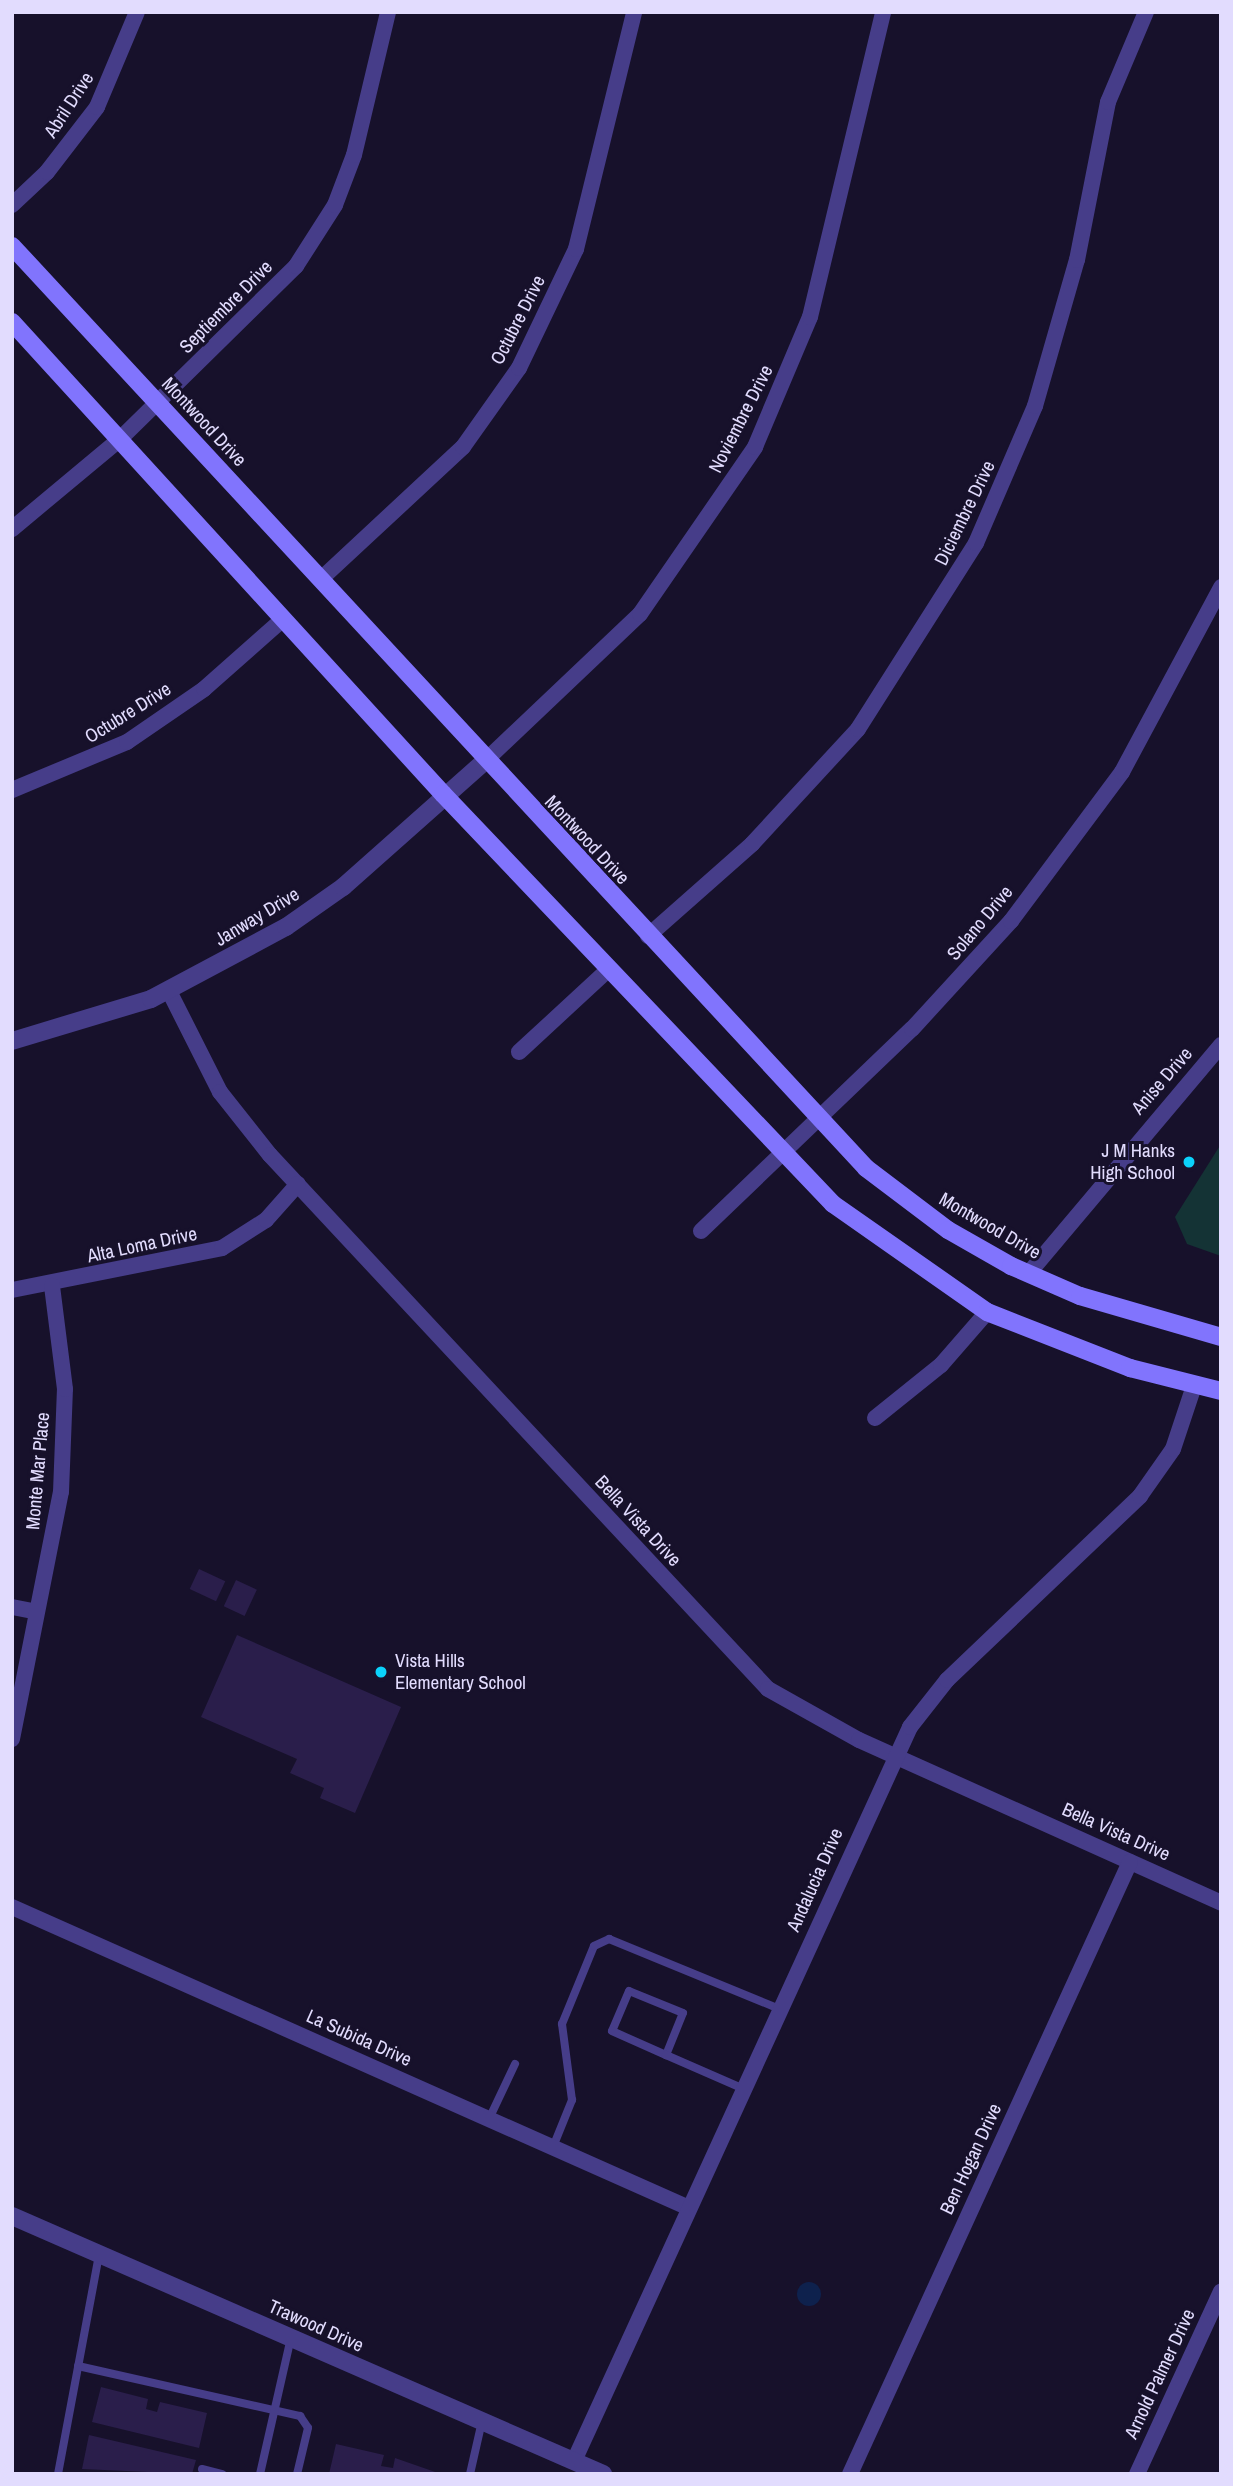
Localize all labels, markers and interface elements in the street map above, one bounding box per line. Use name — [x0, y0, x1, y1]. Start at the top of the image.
street label: Abril Drive — [39, 68, 99, 142]
street label: Septiembre Drive — [175, 256, 277, 358]
street label: Octubre Drive — [486, 272, 550, 368]
street label: Noviembre Drive — [704, 361, 778, 477]
street label: Montwood Drive — [157, 373, 251, 471]
street label: Diciembre Drive — [930, 457, 1000, 569]
street label: Octubre Drive — [81, 678, 175, 748]
street label: Montwood Drive — [540, 791, 634, 889]
street label: Solano Drive — [942, 881, 1018, 965]
street label: Janway Drive — [211, 883, 303, 951]
street label: Anise Drive — [1127, 1043, 1197, 1119]
place label: J M Hanks High School — [1090, 1140, 1175, 1184]
marker: J M Hanks High School — [1181, 1154, 1197, 1170]
street label: Montwood Drive — [935, 1188, 1045, 1264]
street label: Alta Loma Drive — [85, 1222, 199, 1268]
street label: Monte Mar Place — [22, 1411, 54, 1531]
street label: Bella Vista Drive — [590, 1471, 686, 1571]
place label: Vista Hills Elementary School — [395, 1650, 526, 1694]
marker: Vista Hills Elementary School — [373, 1664, 389, 1680]
street label: Bella Vista Drive — [1058, 1798, 1174, 1866]
street label: Andalucia Drive — [782, 1825, 848, 1935]
street label: La Subida Drive — [303, 2005, 415, 2071]
street label: Ben Hogan Drive — [935, 2100, 1007, 2218]
street label: Trawood Drive — [265, 2295, 367, 2357]
street label: Arnold Palmer Drive — [1120, 2306, 1200, 2442]

